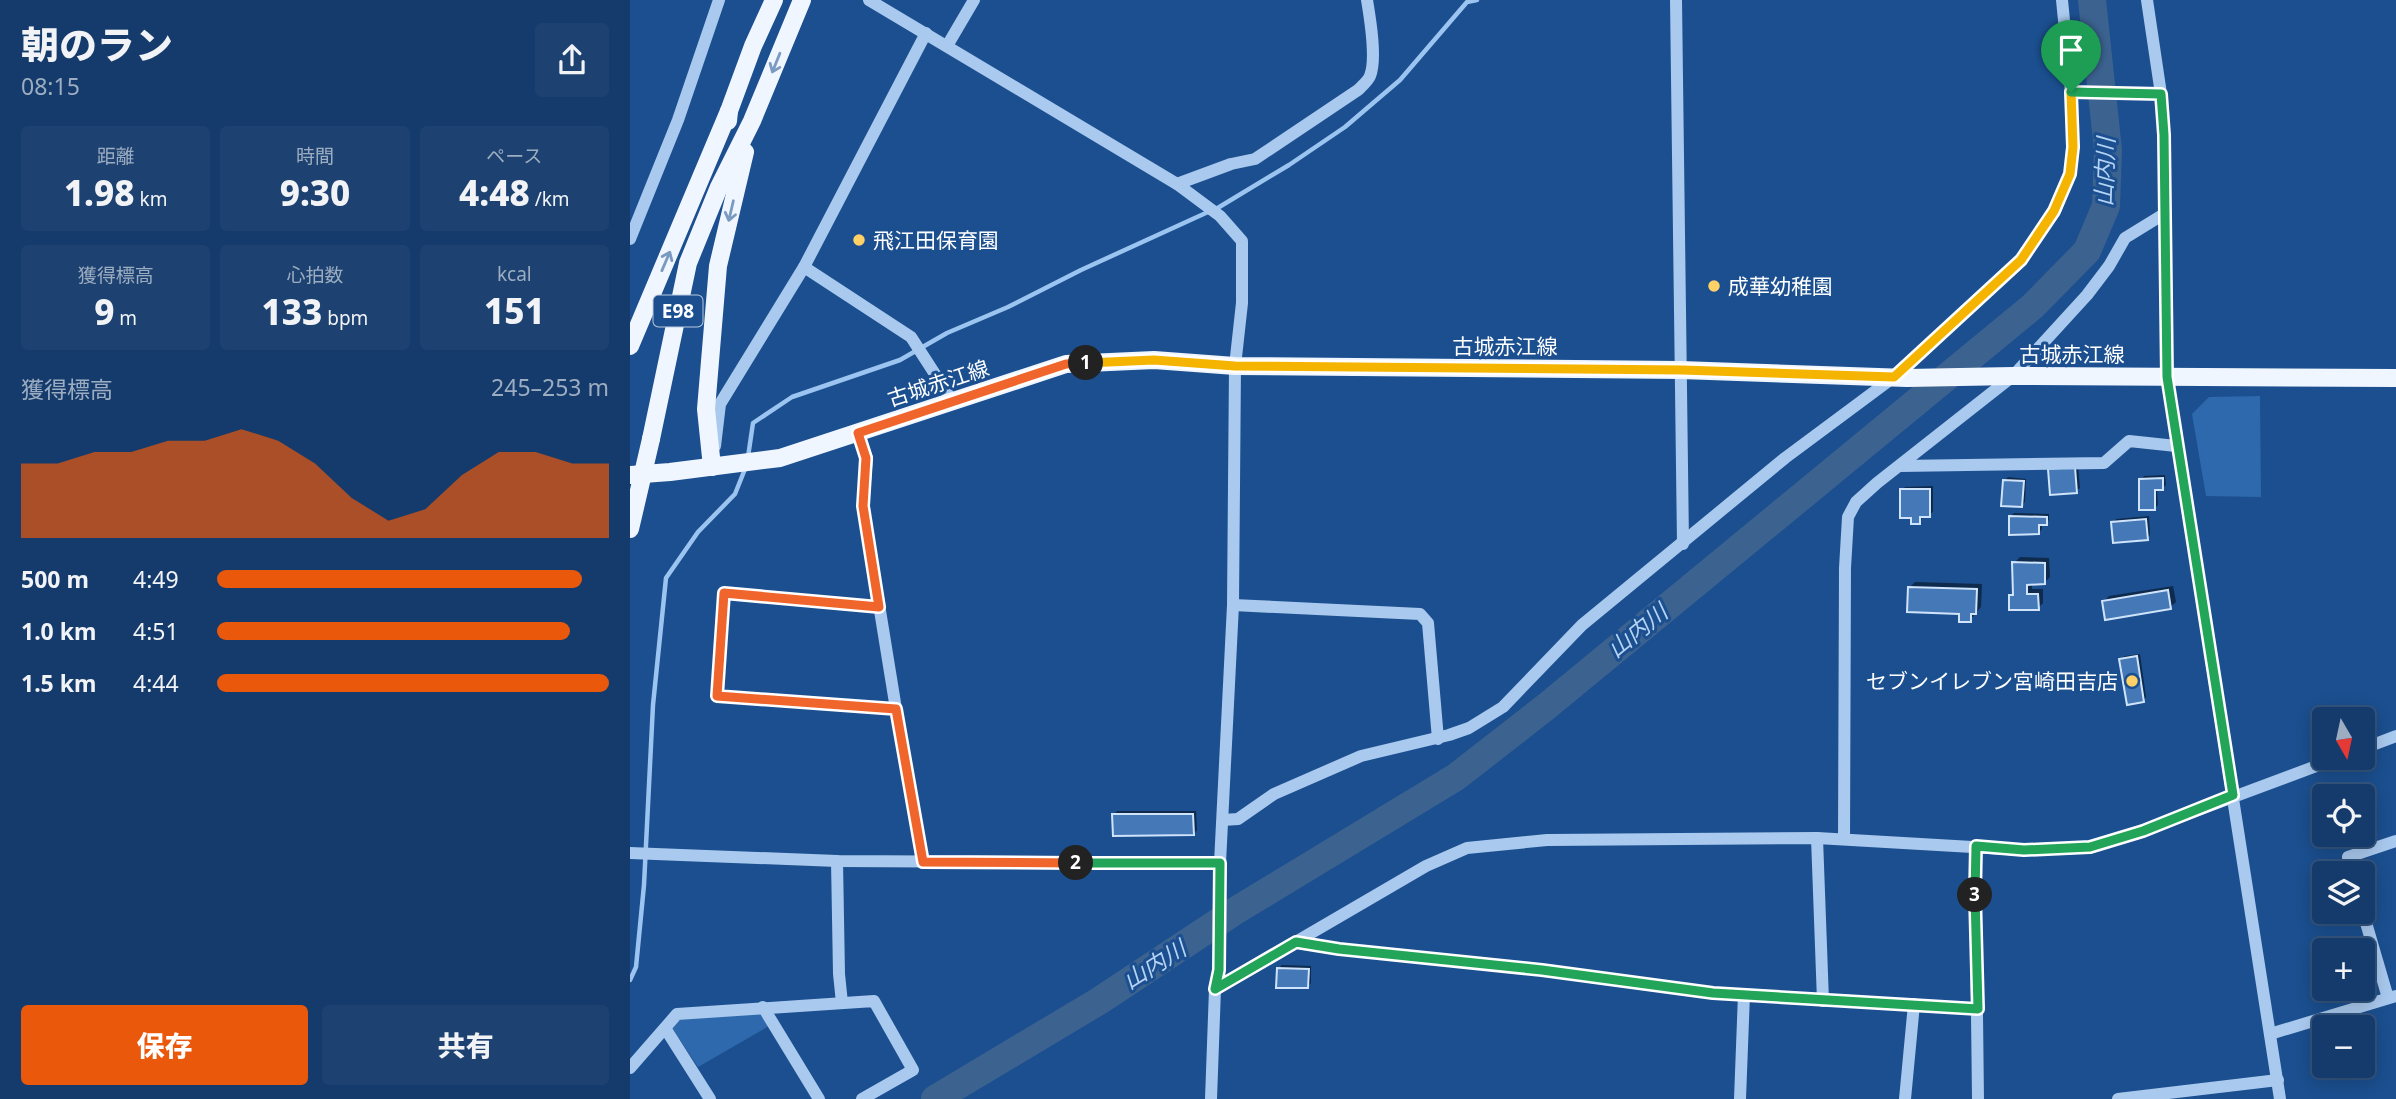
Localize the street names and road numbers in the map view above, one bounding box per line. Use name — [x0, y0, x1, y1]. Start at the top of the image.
road number: E98 — [653, 296, 702, 326]
street label: 古城赤江線 — [1453, 332, 1558, 360]
street label: 古城赤江線 — [2020, 340, 2125, 368]
street label: 古城赤江線 — [884, 353, 992, 413]

